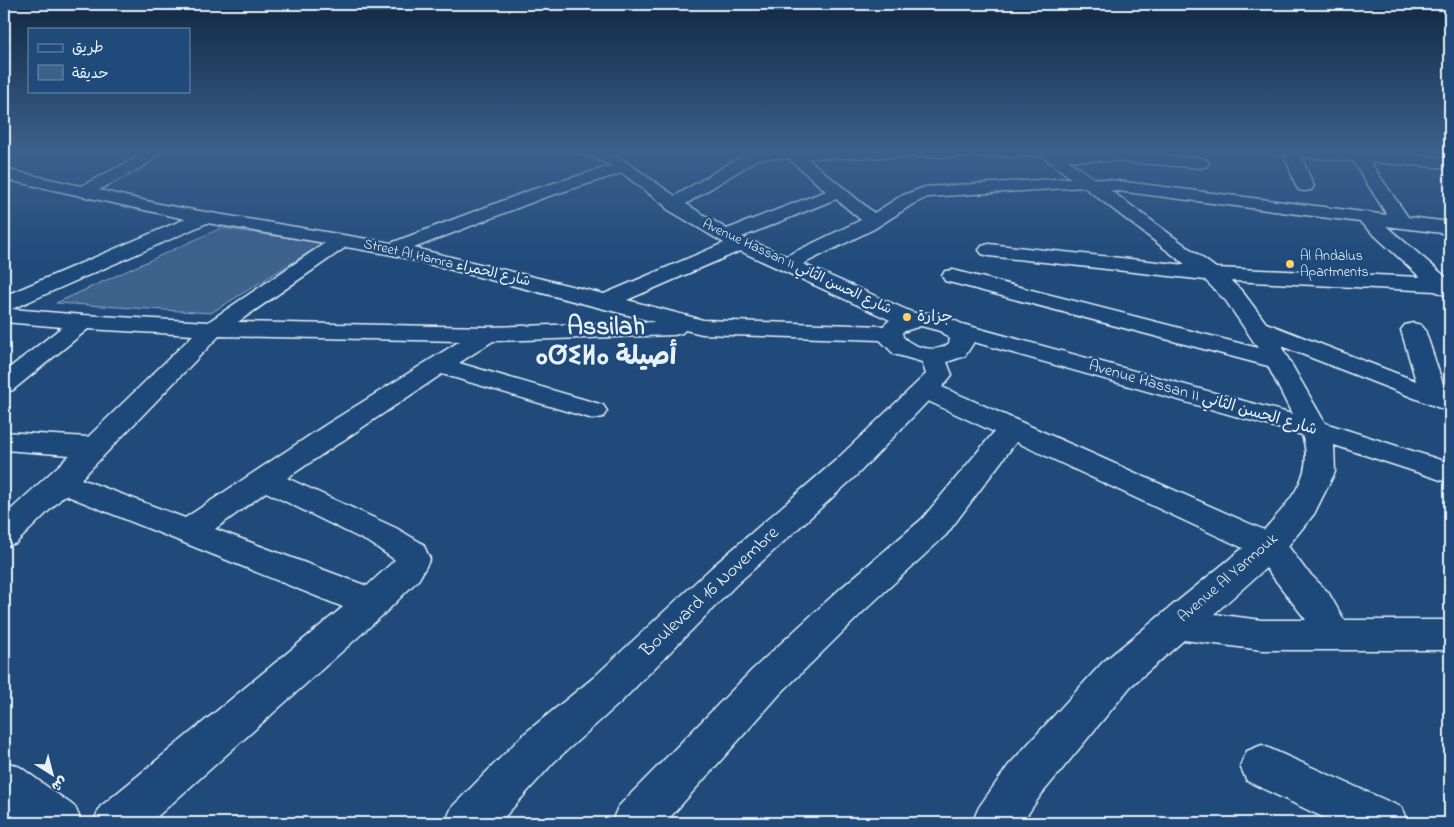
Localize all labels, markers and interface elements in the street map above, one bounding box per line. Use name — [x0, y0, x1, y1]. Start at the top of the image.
legend — [28, 28, 190, 92]
text: طريق — [72, 37, 104, 59]
text: حديقة — [72, 63, 109, 85]
street label: Avenue Hassan II شارع الحسن الثاني — [698, 214, 895, 321]
street label: Street Al Hamra شارع الحمراء — [361, 234, 533, 292]
place label: Al Andalus Apartments — [1300, 246, 1369, 283]
marker: Al Andalus Apartments — [1284, 258, 1296, 270]
place label: جزارة — [917, 305, 953, 329]
district label: Assilah ⴰⵚⵉⵍⴰ أصيلة — [535, 309, 677, 377]
marker: جزارة — [901, 311, 913, 323]
street label: Avenue Hassan II شارع الحسن الثاني — [1086, 354, 1320, 443]
street label: Boulevard 16 Novembre — [634, 520, 786, 664]
street label: Avenue Al Yarmouk — [1173, 527, 1284, 628]
north arrow — [28, 750, 78, 800]
text: ش — [46, 770, 71, 796]

